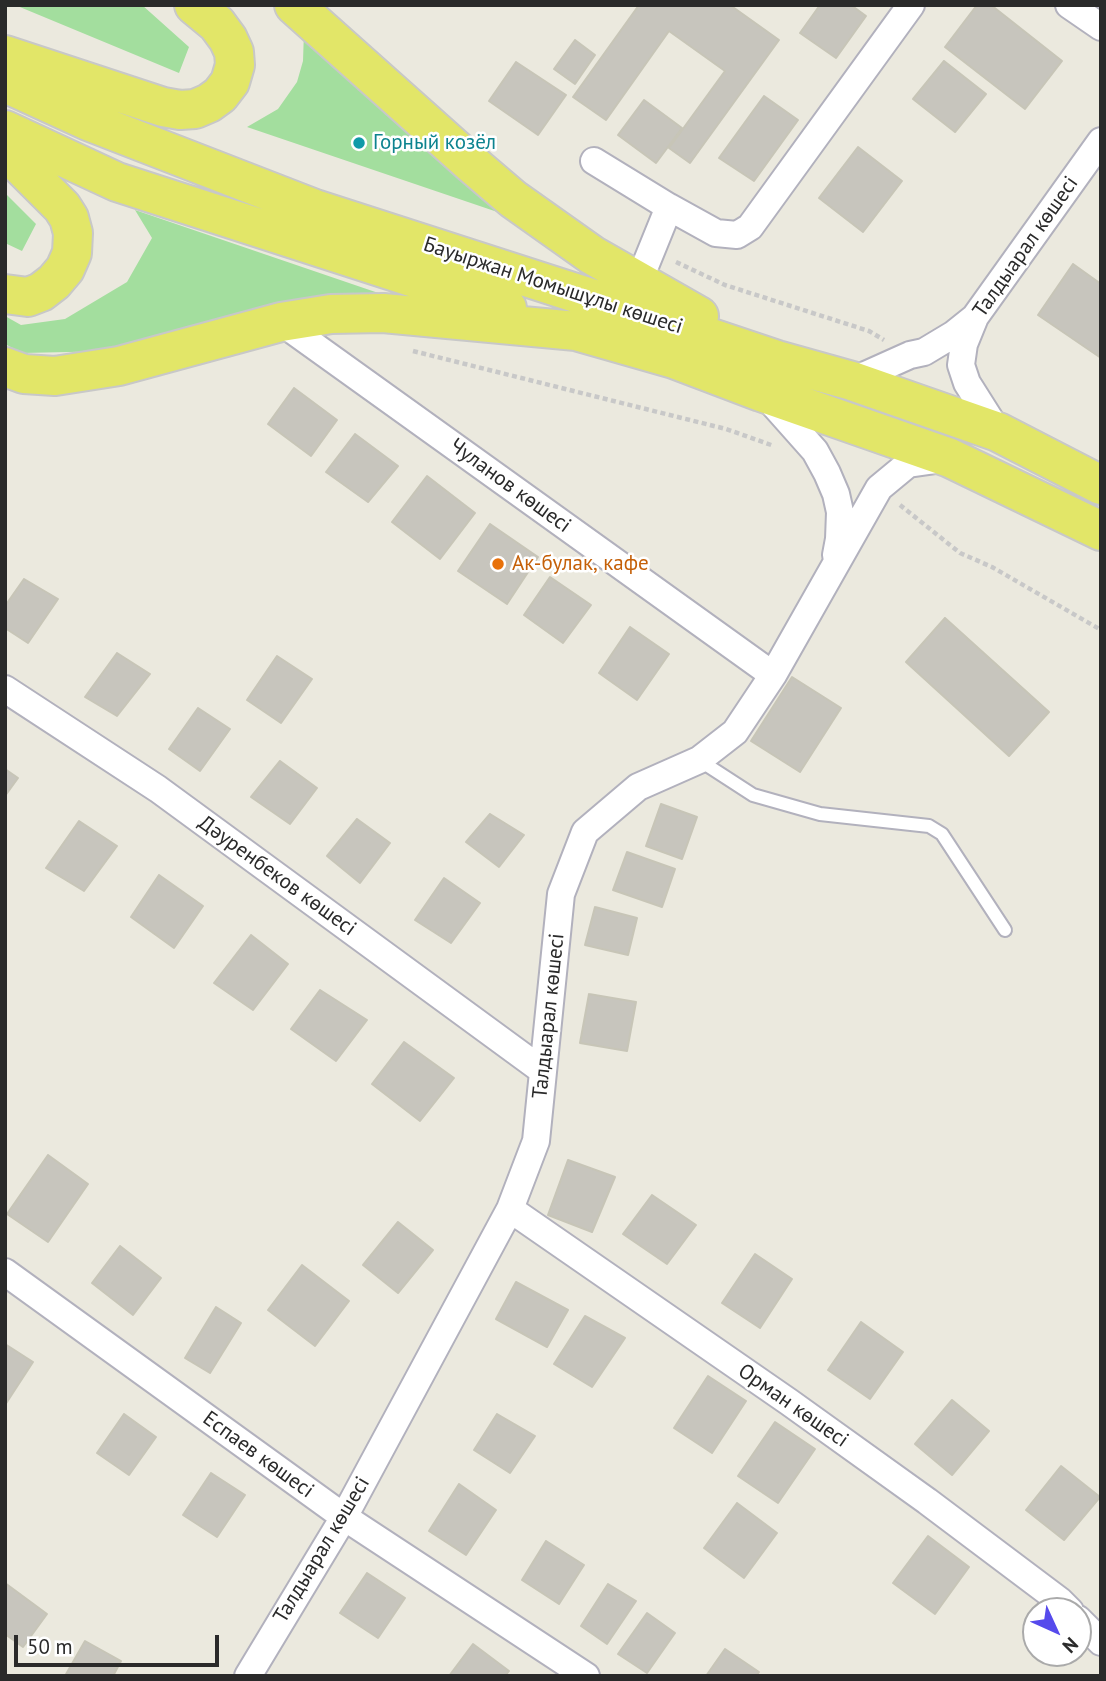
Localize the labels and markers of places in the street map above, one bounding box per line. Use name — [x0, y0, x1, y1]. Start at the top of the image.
place label: Горный козёл — [373, 130, 496, 156]
marker: Горный козёл — [351, 135, 367, 151]
place label: Ак-булак, кафе — [512, 551, 649, 577]
marker: Ак-булак, кафе — [490, 556, 506, 572]

